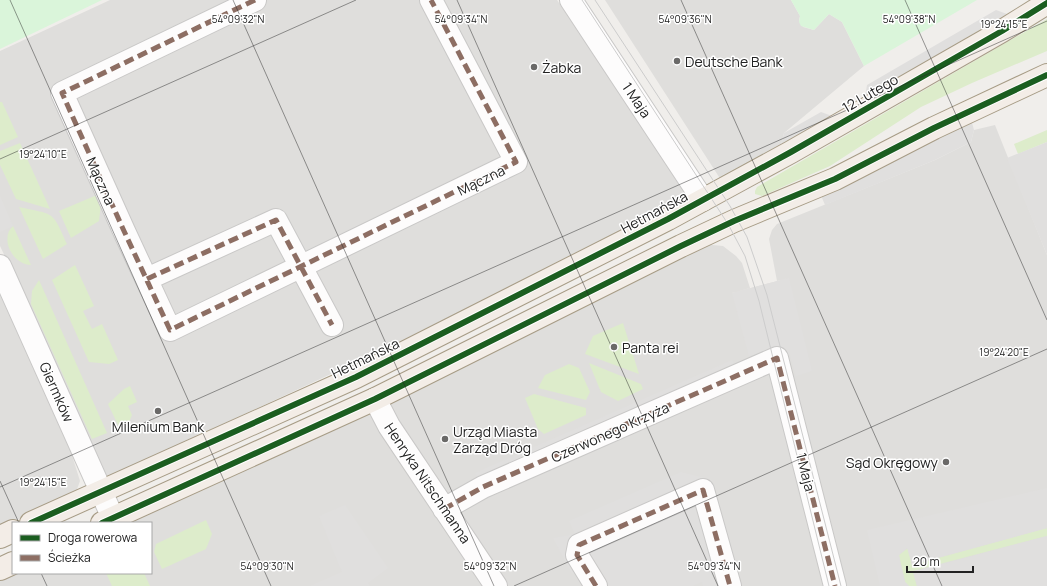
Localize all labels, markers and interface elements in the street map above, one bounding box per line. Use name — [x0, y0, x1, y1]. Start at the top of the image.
text: 54°09'32"N — [212, 12, 264, 26]
text: 54°09'34"N — [435, 12, 487, 26]
text: 54°09'36"N — [658, 12, 712, 26]
text: 54°09'38"N — [883, 12, 936, 26]
text: 19°24'15"E — [980, 17, 1028, 31]
place label: Deutsche Bank — [685, 52, 784, 71]
marker: Deutsche Bank — [672, 56, 682, 66]
place label: Żabka — [542, 58, 581, 77]
marker: Żabka — [529, 62, 539, 72]
street label: 12 Lutego — [838, 69, 902, 117]
street label: 1 Maja — [618, 78, 656, 122]
text: 19°24'10"E — [19, 147, 67, 161]
street label: Mączna — [82, 154, 120, 208]
street label: Mączna — [454, 160, 508, 200]
street label: Hetmańska — [617, 186, 691, 238]
street label: Hetmańska — [328, 333, 402, 383]
place label: Panta rei — [622, 338, 679, 357]
marker: Panta rei — [609, 342, 619, 352]
text: 19°24'20"E — [979, 345, 1029, 359]
street label: Giermków — [35, 359, 79, 425]
street label: Czerwonego Krzyża — [548, 397, 672, 467]
marker: Milenium Bank — [153, 406, 163, 416]
place label: Milenium Bank — [112, 417, 205, 436]
street label: Henryka Nitschmanna — [381, 419, 475, 547]
place label: Urząd Miasta Zarząd Dróg — [453, 422, 537, 457]
marker: Urząd Miasta Zarząd Dróg — [440, 434, 450, 444]
street label: 1 Maja — [792, 451, 820, 493]
place label: Sąd Okręgowy — [846, 453, 939, 472]
marker: Sąd Okręgowy — [941, 457, 951, 467]
text: 19°24'15"E — [19, 475, 67, 489]
legend — [12, 522, 152, 574]
text: Droga rowerowa — [48, 529, 137, 546]
scale bar — [907, 548, 973, 574]
text: Ścieżka — [48, 549, 91, 566]
text: 20 m — [913, 553, 940, 570]
text: 54°09'30"N — [240, 559, 294, 573]
text: 54°09'32"N — [464, 559, 516, 573]
text: 54°09'34"N — [688, 559, 740, 573]

